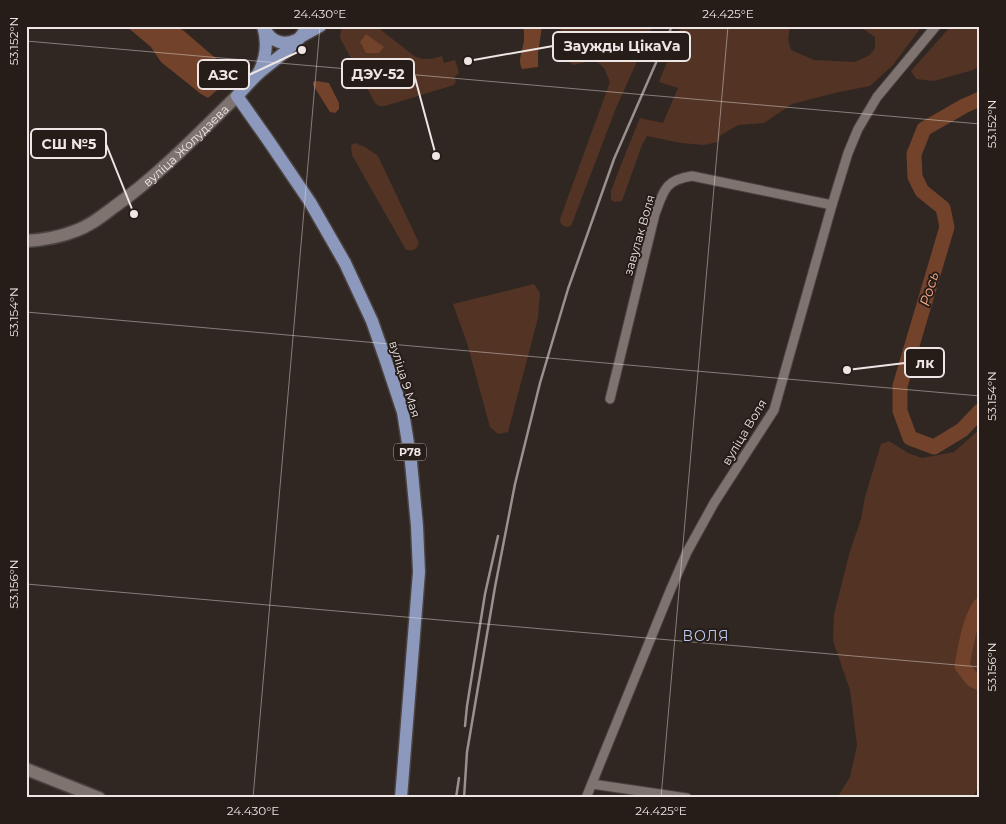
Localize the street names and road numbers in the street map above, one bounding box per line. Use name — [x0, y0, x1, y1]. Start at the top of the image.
street label: вуліца Жолудзева — [140, 101, 232, 189]
street label: завулак Воля — [620, 193, 658, 277]
street label: вуліца 9 Мая — [386, 339, 424, 419]
street label: вуліца Воля — [718, 396, 770, 468]
road number: Р78 — [394, 444, 426, 461]

